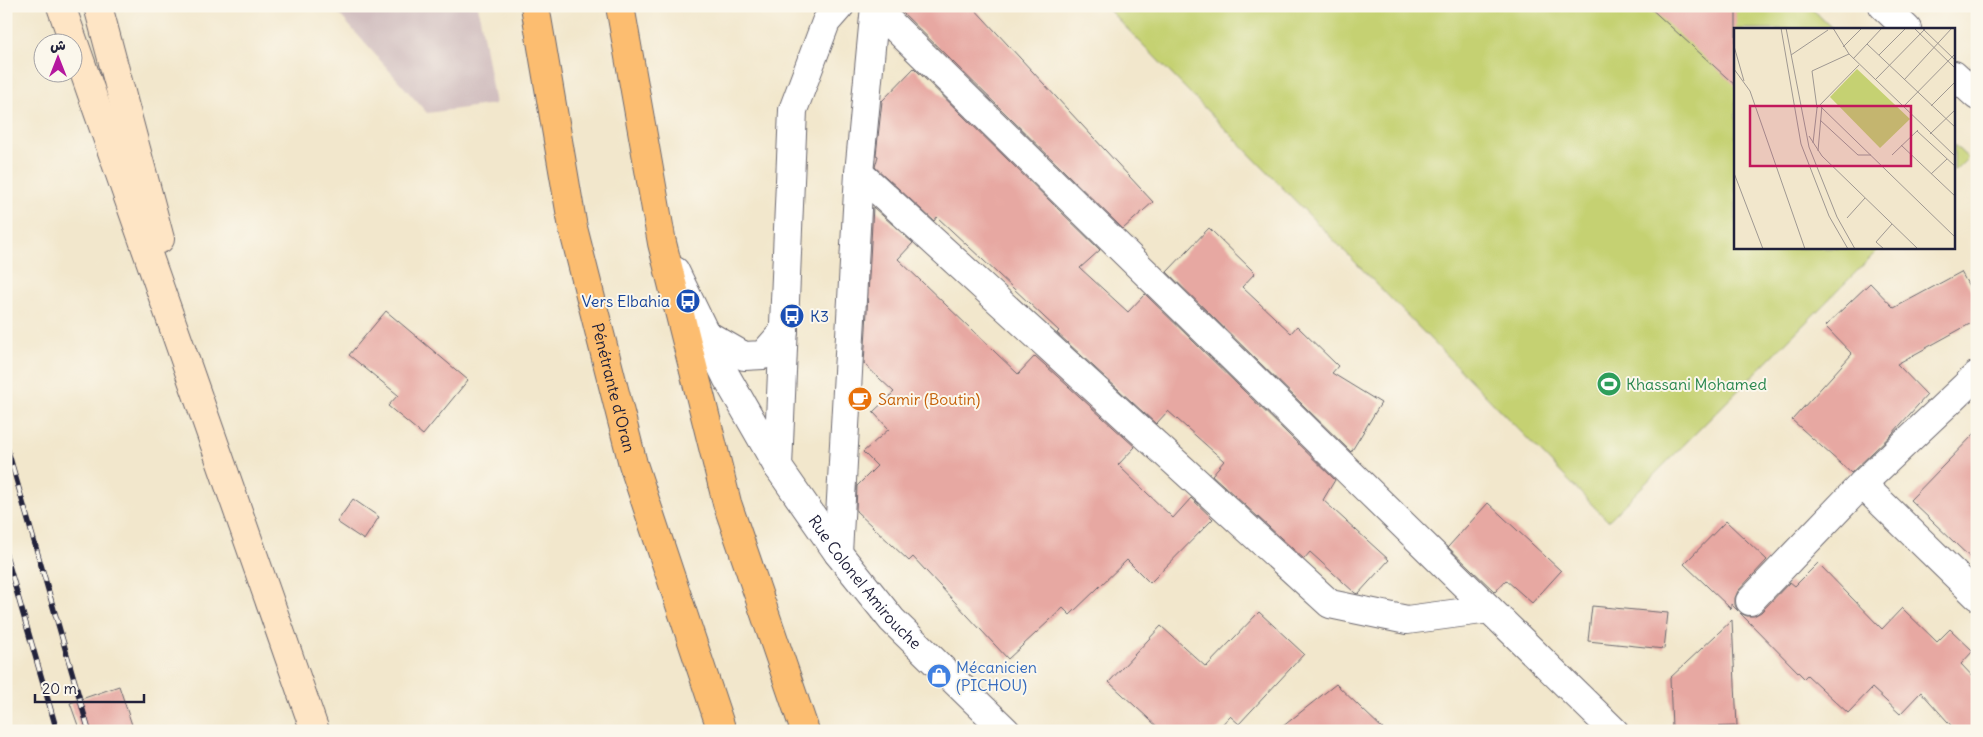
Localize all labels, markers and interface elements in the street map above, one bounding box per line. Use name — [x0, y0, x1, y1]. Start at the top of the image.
inset map — [1734, 28, 1956, 249]
north arrow — [32, 32, 82, 82]
text: ش — [50, 36, 66, 54]
bus stop icon: Vers Elbahia — [675, 288, 701, 314]
place label: Vers Elbahia — [581, 291, 670, 311]
bus stop icon: K3 — [779, 303, 805, 329]
place label: K3 — [810, 306, 829, 326]
street label: Pénétrante d'Oran — [588, 321, 640, 455]
sports icon: Khassani Mohamed — [1596, 371, 1622, 397]
place label: Khassani Mohamed — [1626, 374, 1767, 394]
cafe icon: Samir (Boutin) — [847, 386, 873, 412]
place label: Samir (Boutin) — [878, 389, 980, 409]
street label: Rue Colonel Amirouche — [804, 511, 926, 653]
place label: Mécanicien (PICHOU) — [956, 657, 1037, 695]
shop icon: Mécanicien (PICHOU) — [926, 663, 952, 689]
scale bar — [35, 672, 144, 704]
text: 20 m — [42, 679, 77, 698]

